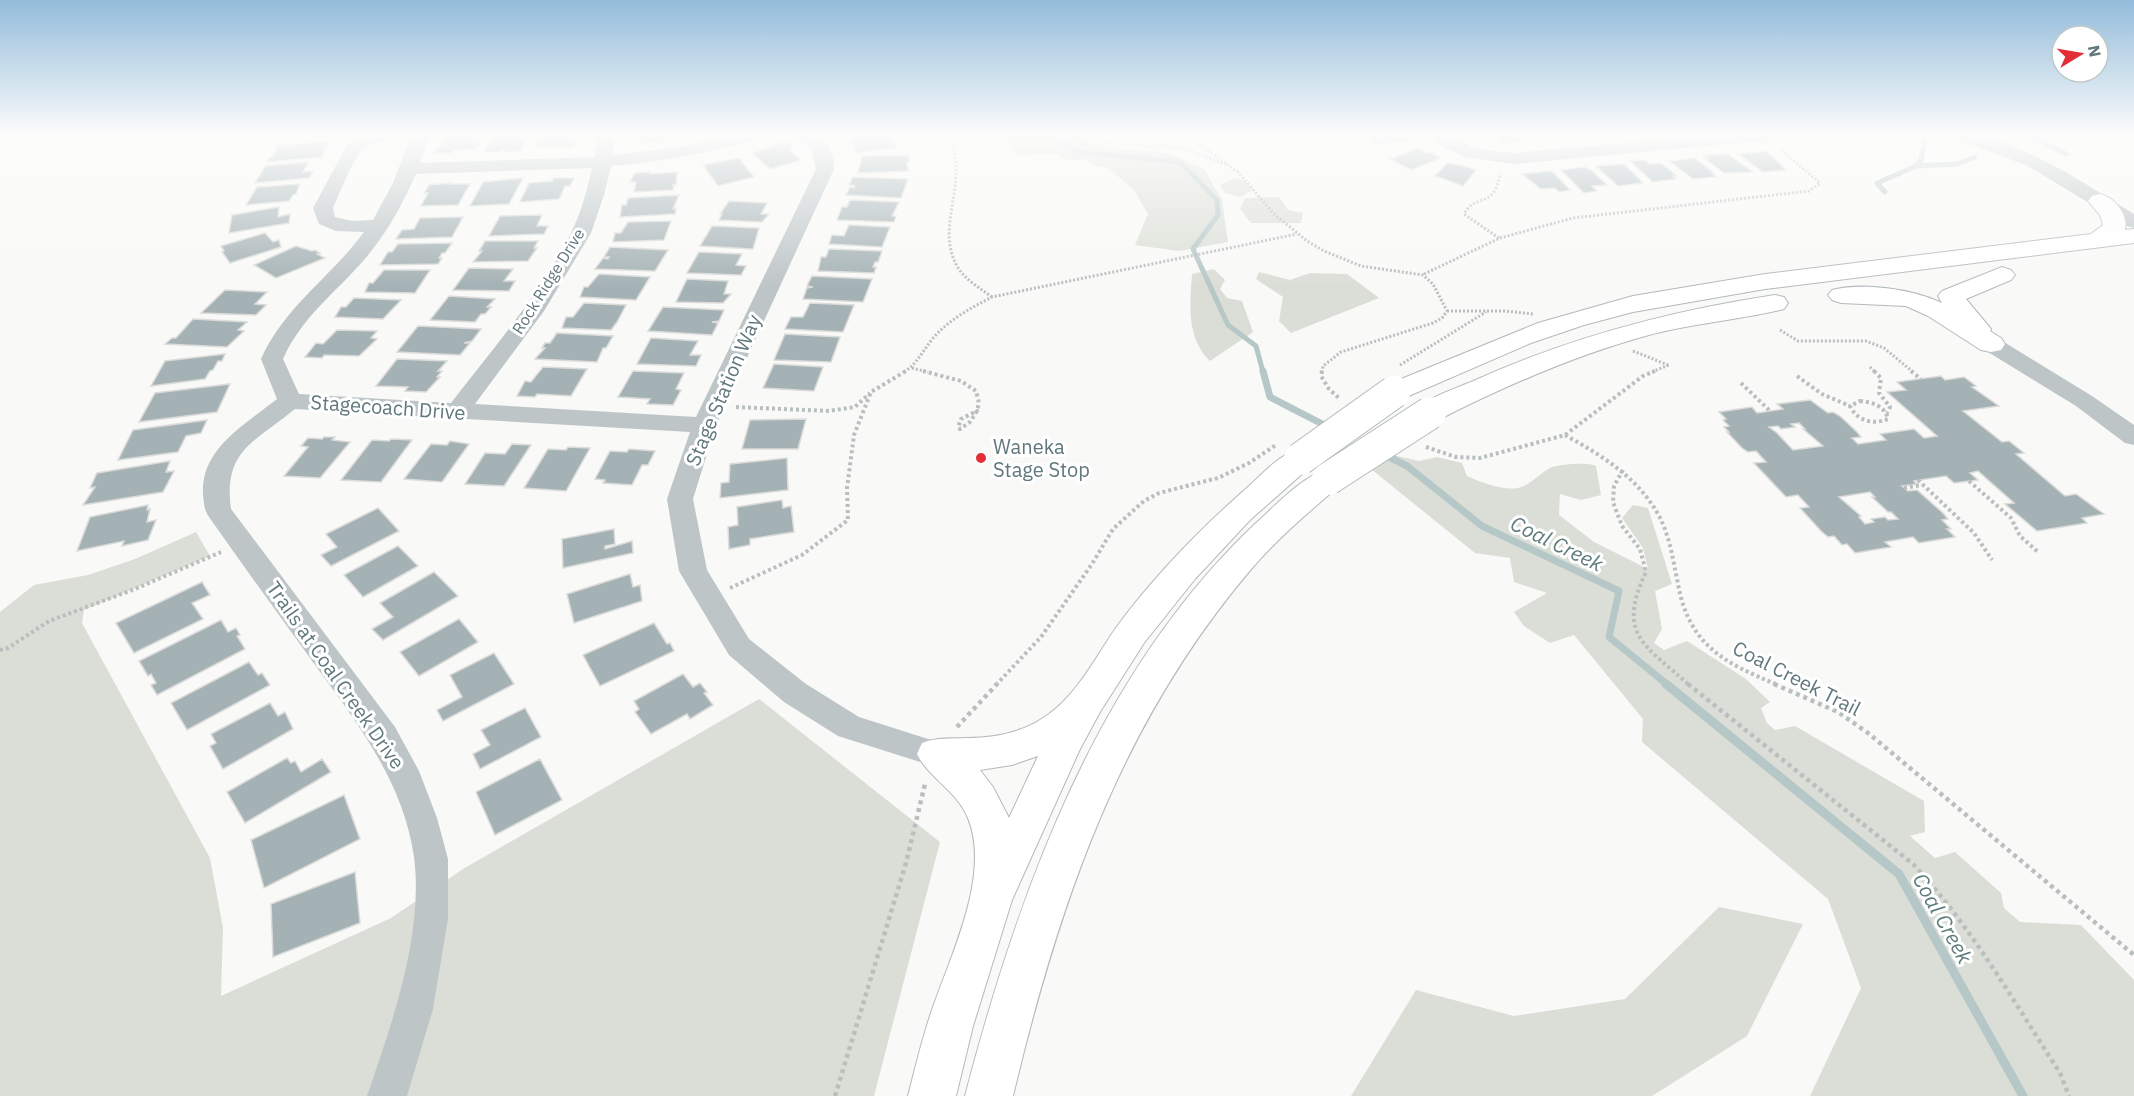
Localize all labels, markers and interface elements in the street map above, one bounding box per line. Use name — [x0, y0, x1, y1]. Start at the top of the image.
north arrow — [2050, 24, 2110, 84]
text: N — [2084, 44, 2106, 59]
street label: Rock Ridge Drive — [508, 224, 589, 338]
street label: Stage Station Way — [679, 310, 767, 470]
street label: Stagecoach Drive — [310, 388, 466, 426]
place label: Waneka Stage Stop — [993, 433, 1090, 483]
marker: Waneka Stage Stop — [974, 451, 988, 465]
water label: Coal Creek — [1506, 509, 1609, 578]
street label: Trails at Coal Creek Drive — [261, 576, 411, 774]
street label: Coal Creek Trail — [1728, 634, 1866, 722]
water label: Coal Creek — [1907, 868, 1980, 969]

